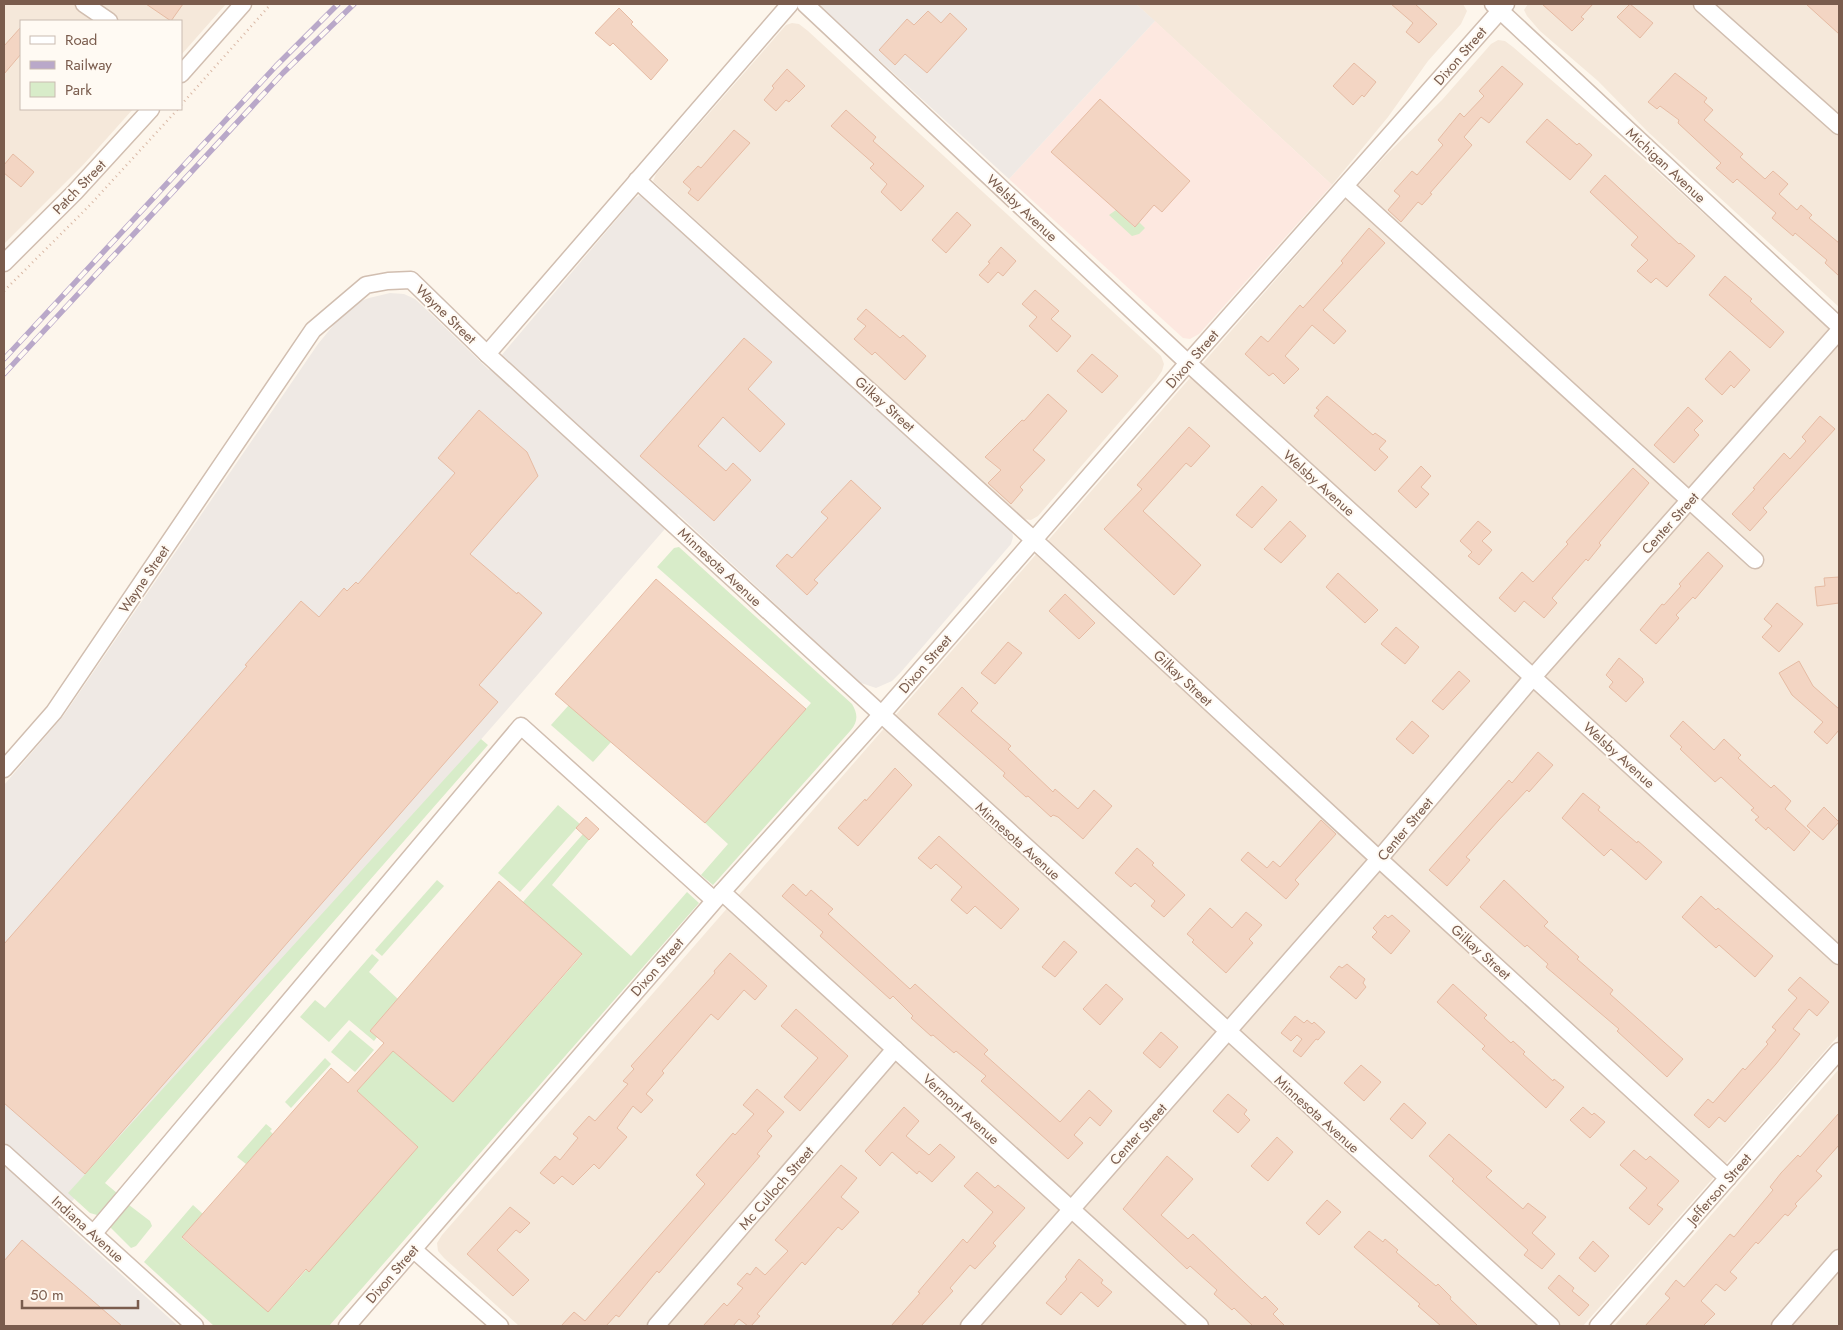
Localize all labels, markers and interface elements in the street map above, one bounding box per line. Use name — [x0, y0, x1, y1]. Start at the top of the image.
legend — [20, 20, 182, 110]
street label: Dixon Street — [1429, 22, 1491, 90]
text: Road — [65, 29, 97, 51]
text: Railway — [65, 54, 112, 76]
text: Park — [65, 79, 92, 101]
street label: Michigan Avenue — [1622, 123, 1710, 207]
street label: Patch Street — [48, 155, 111, 219]
street label: Welsby Avenue — [982, 170, 1062, 246]
street label: Wayne Street — [411, 280, 481, 349]
street label: Dixon Street — [1161, 325, 1223, 393]
street label: Gilkay Street — [851, 372, 920, 437]
street label: Welsby Avenue — [1279, 445, 1359, 521]
street label: Center Street — [1637, 487, 1704, 558]
street label: Minnesota Avenue — [674, 523, 766, 611]
street label: Wayne Street — [114, 541, 174, 617]
street label: Dixon Street — [894, 630, 956, 698]
street label: Gilkay Street — [1149, 645, 1217, 711]
street label: Welsby Avenue — [1579, 717, 1659, 793]
street label: Center Street — [1373, 793, 1438, 865]
street label: Minnesota Avenue — [971, 797, 1065, 885]
street label: Gilkay Street — [1447, 920, 1516, 985]
street label: Dixon Street — [626, 933, 688, 1001]
street label: Vermont Avenue — [918, 1069, 1004, 1149]
street label: Minnesota Avenue — [1270, 1070, 1364, 1158]
street label: Center Street — [1105, 1098, 1172, 1169]
street label: Mc Culloch Street — [734, 1141, 818, 1234]
street label: Jefferson Street — [1681, 1148, 1756, 1231]
street label: Indiana Avenue — [47, 1191, 129, 1267]
street label: Dixon Street — [361, 1240, 423, 1308]
scale bar — [22, 1278, 139, 1310]
text: 50 m — [30, 1284, 64, 1306]

